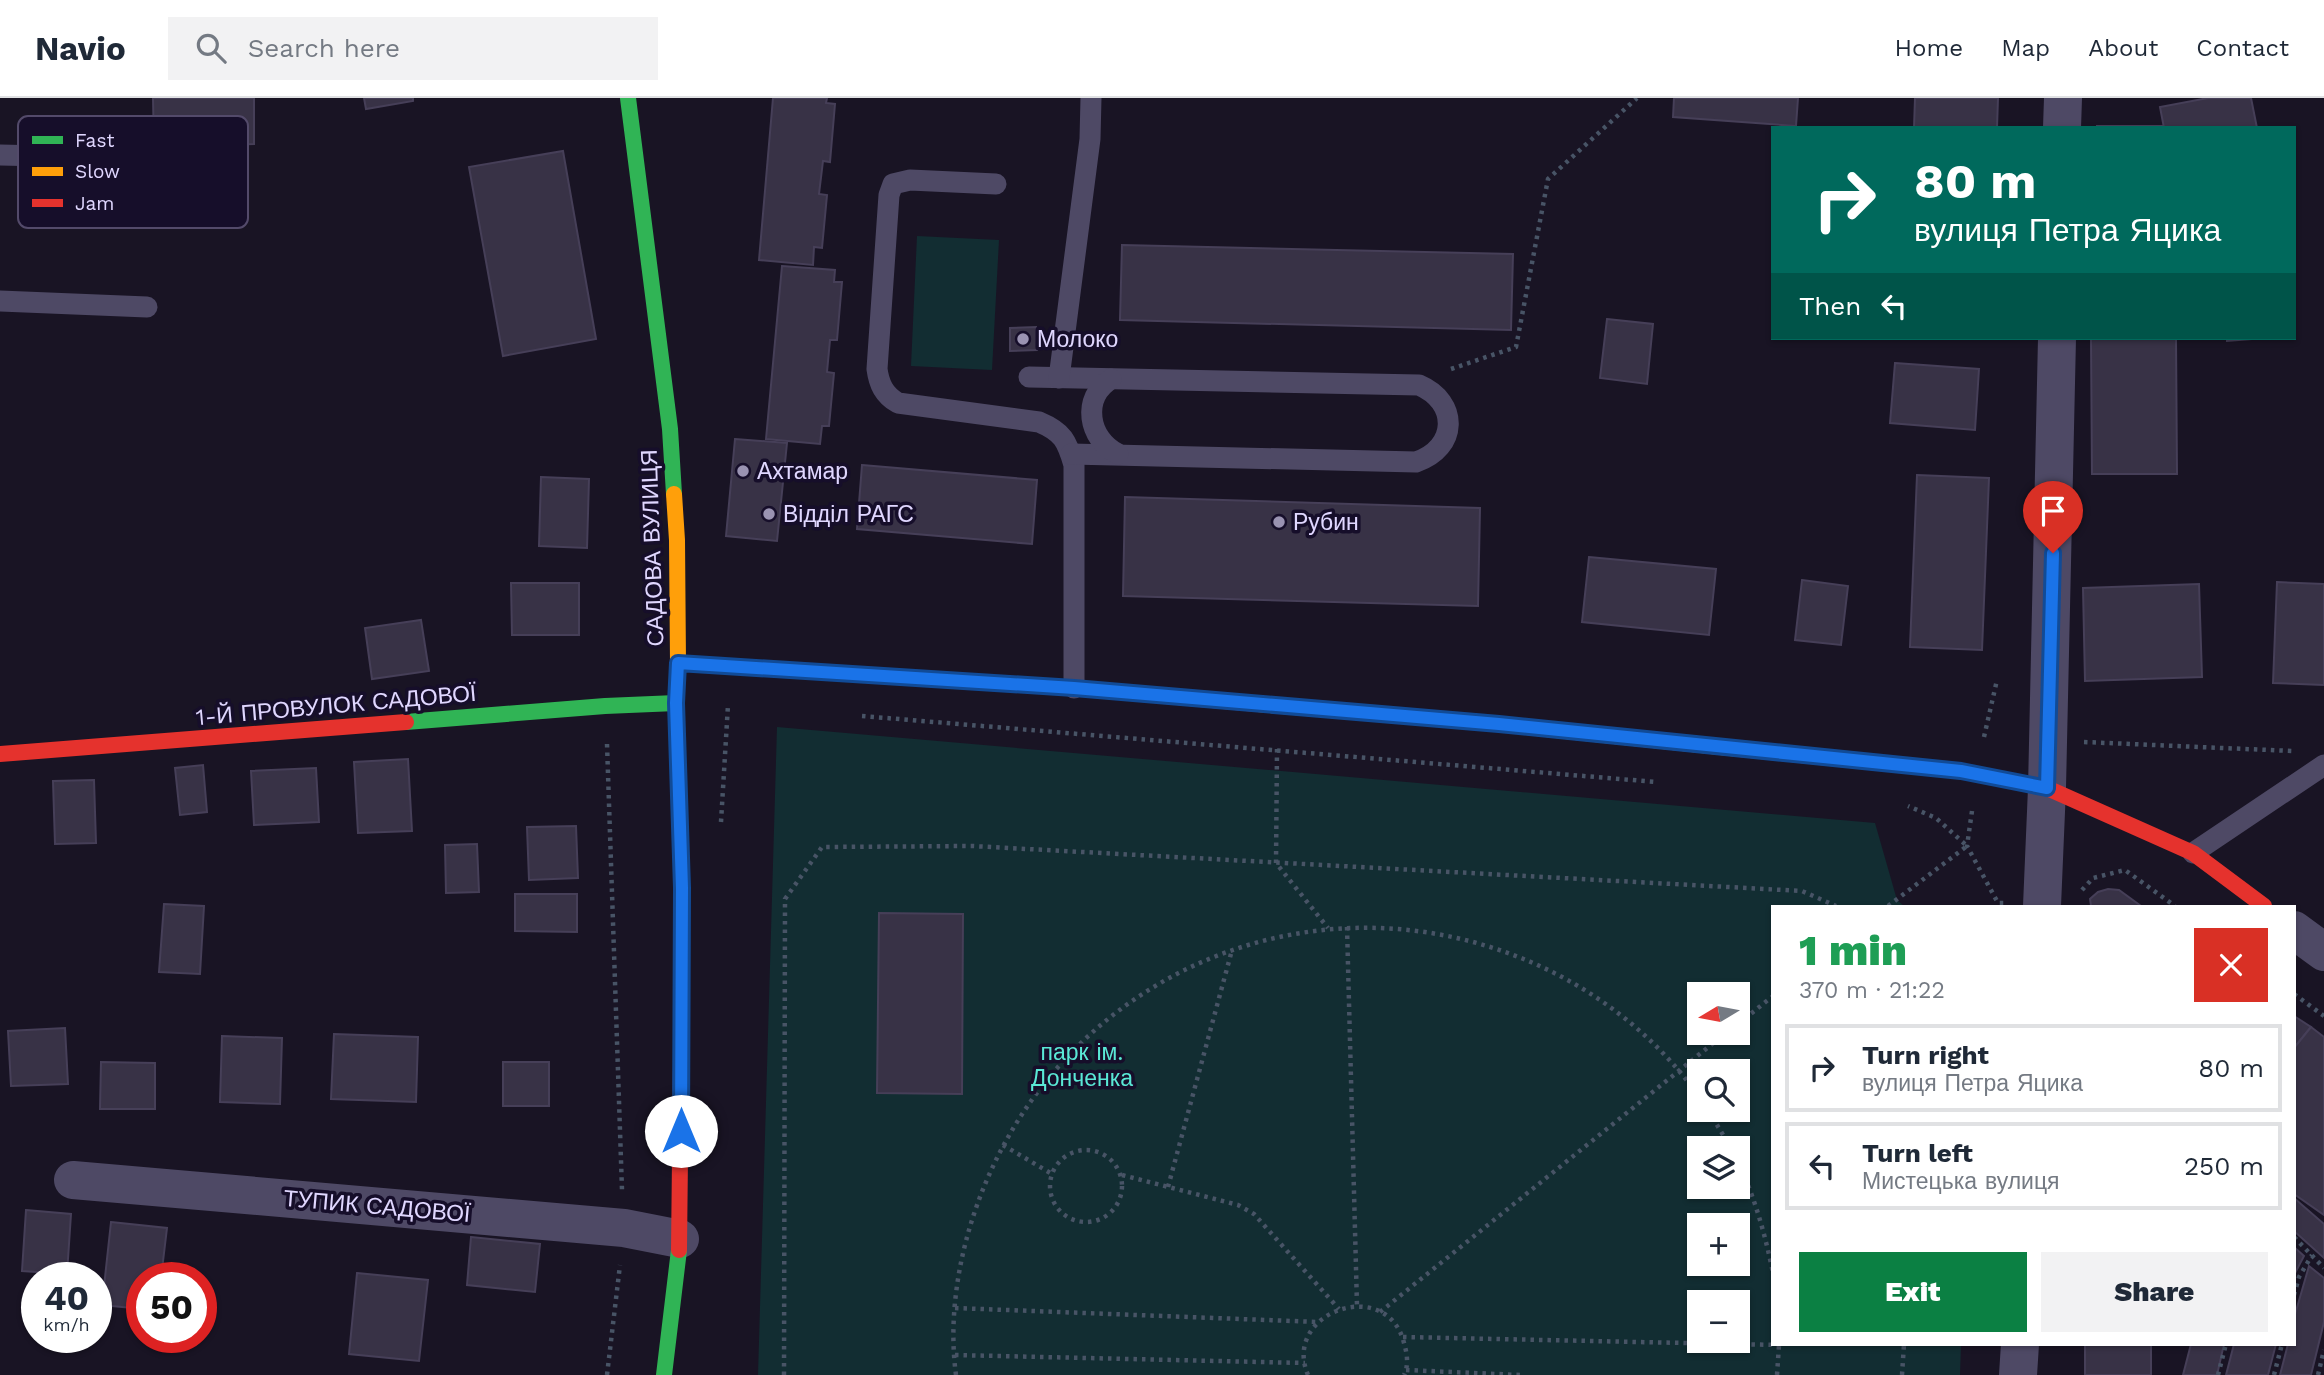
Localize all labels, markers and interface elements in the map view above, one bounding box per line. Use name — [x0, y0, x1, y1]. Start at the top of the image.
search box — [168, 17, 658, 80]
text: Navio — [35, 29, 126, 68]
icon: search — [192, 29, 230, 67]
text: Search here — [248, 33, 400, 63]
text: Home — [1895, 34, 1963, 62]
text: Map — [2001, 34, 2050, 62]
text: About — [2088, 34, 2158, 62]
text: Contact — [2196, 34, 2289, 62]
legend — [18, 116, 248, 228]
text: Fast — [75, 129, 114, 152]
text: 80 m — [1914, 152, 2036, 210]
icon: right — [1799, 154, 1890, 245]
text: Slow — [75, 160, 120, 183]
text: Jam — [75, 192, 114, 215]
text: вулиця Петра Яцика — [1914, 211, 2221, 249]
icon: left — [1875, 287, 1913, 325]
text: Then — [1799, 291, 1861, 321]
place label: Молоко — [1037, 326, 1118, 353]
marker: Молоко — [1015, 331, 1031, 347]
street label: САДОВА ВУЛИЦЯ — [636, 449, 669, 647]
place label: Ахтамар — [757, 458, 848, 485]
marker: Ахтамар — [735, 463, 751, 479]
pin — [2023, 481, 2083, 553]
icon: arrive — [2034, 492, 2072, 530]
place label: Відділ РАГС — [783, 501, 914, 528]
marker: Відділ РАГС — [761, 506, 777, 522]
place label: Рубин — [1293, 509, 1359, 536]
marker: Рубин — [1271, 514, 1287, 530]
street label: 1-Й ПРОВУЛОК САДОВОЇ — [195, 679, 478, 731]
text: 1 min — [1799, 926, 1907, 975]
button: close — [2194, 928, 2268, 1002]
text: 370 m · 21:22 — [1799, 977, 1945, 1004]
north arrow — [1687, 982, 1750, 1045]
map controls — [1687, 982, 1750, 1353]
park label: парк ім. Донченка — [1031, 1039, 1133, 1092]
text: Turn right — [1862, 1040, 1989, 1070]
icon: right — [1803, 1049, 1841, 1087]
text: 80 m — [2198, 1053, 2264, 1083]
button: search — [1687, 1059, 1750, 1122]
text: вулиця Петра Яцика — [1862, 1070, 2083, 1097]
position arrow — [644, 1094, 718, 1168]
button: layers — [1687, 1136, 1750, 1199]
text: Turn left — [1862, 1138, 1973, 1168]
icon: left — [1803, 1147, 1841, 1185]
text: 250 m — [2184, 1151, 2264, 1181]
text: Мистецька вулиця — [1862, 1168, 2060, 1195]
street label: ТУПИК САДОВОЇ — [282, 1185, 472, 1228]
button: + — [1687, 1213, 1750, 1276]
button: Exit — [1799, 1252, 2027, 1332]
button: Share — [2041, 1252, 2268, 1332]
speed limit sign: 50 — [126, 1262, 217, 1353]
text: 40 — [44, 1277, 89, 1319]
button: − — [1687, 1290, 1750, 1353]
text: km/h — [43, 1314, 90, 1335]

